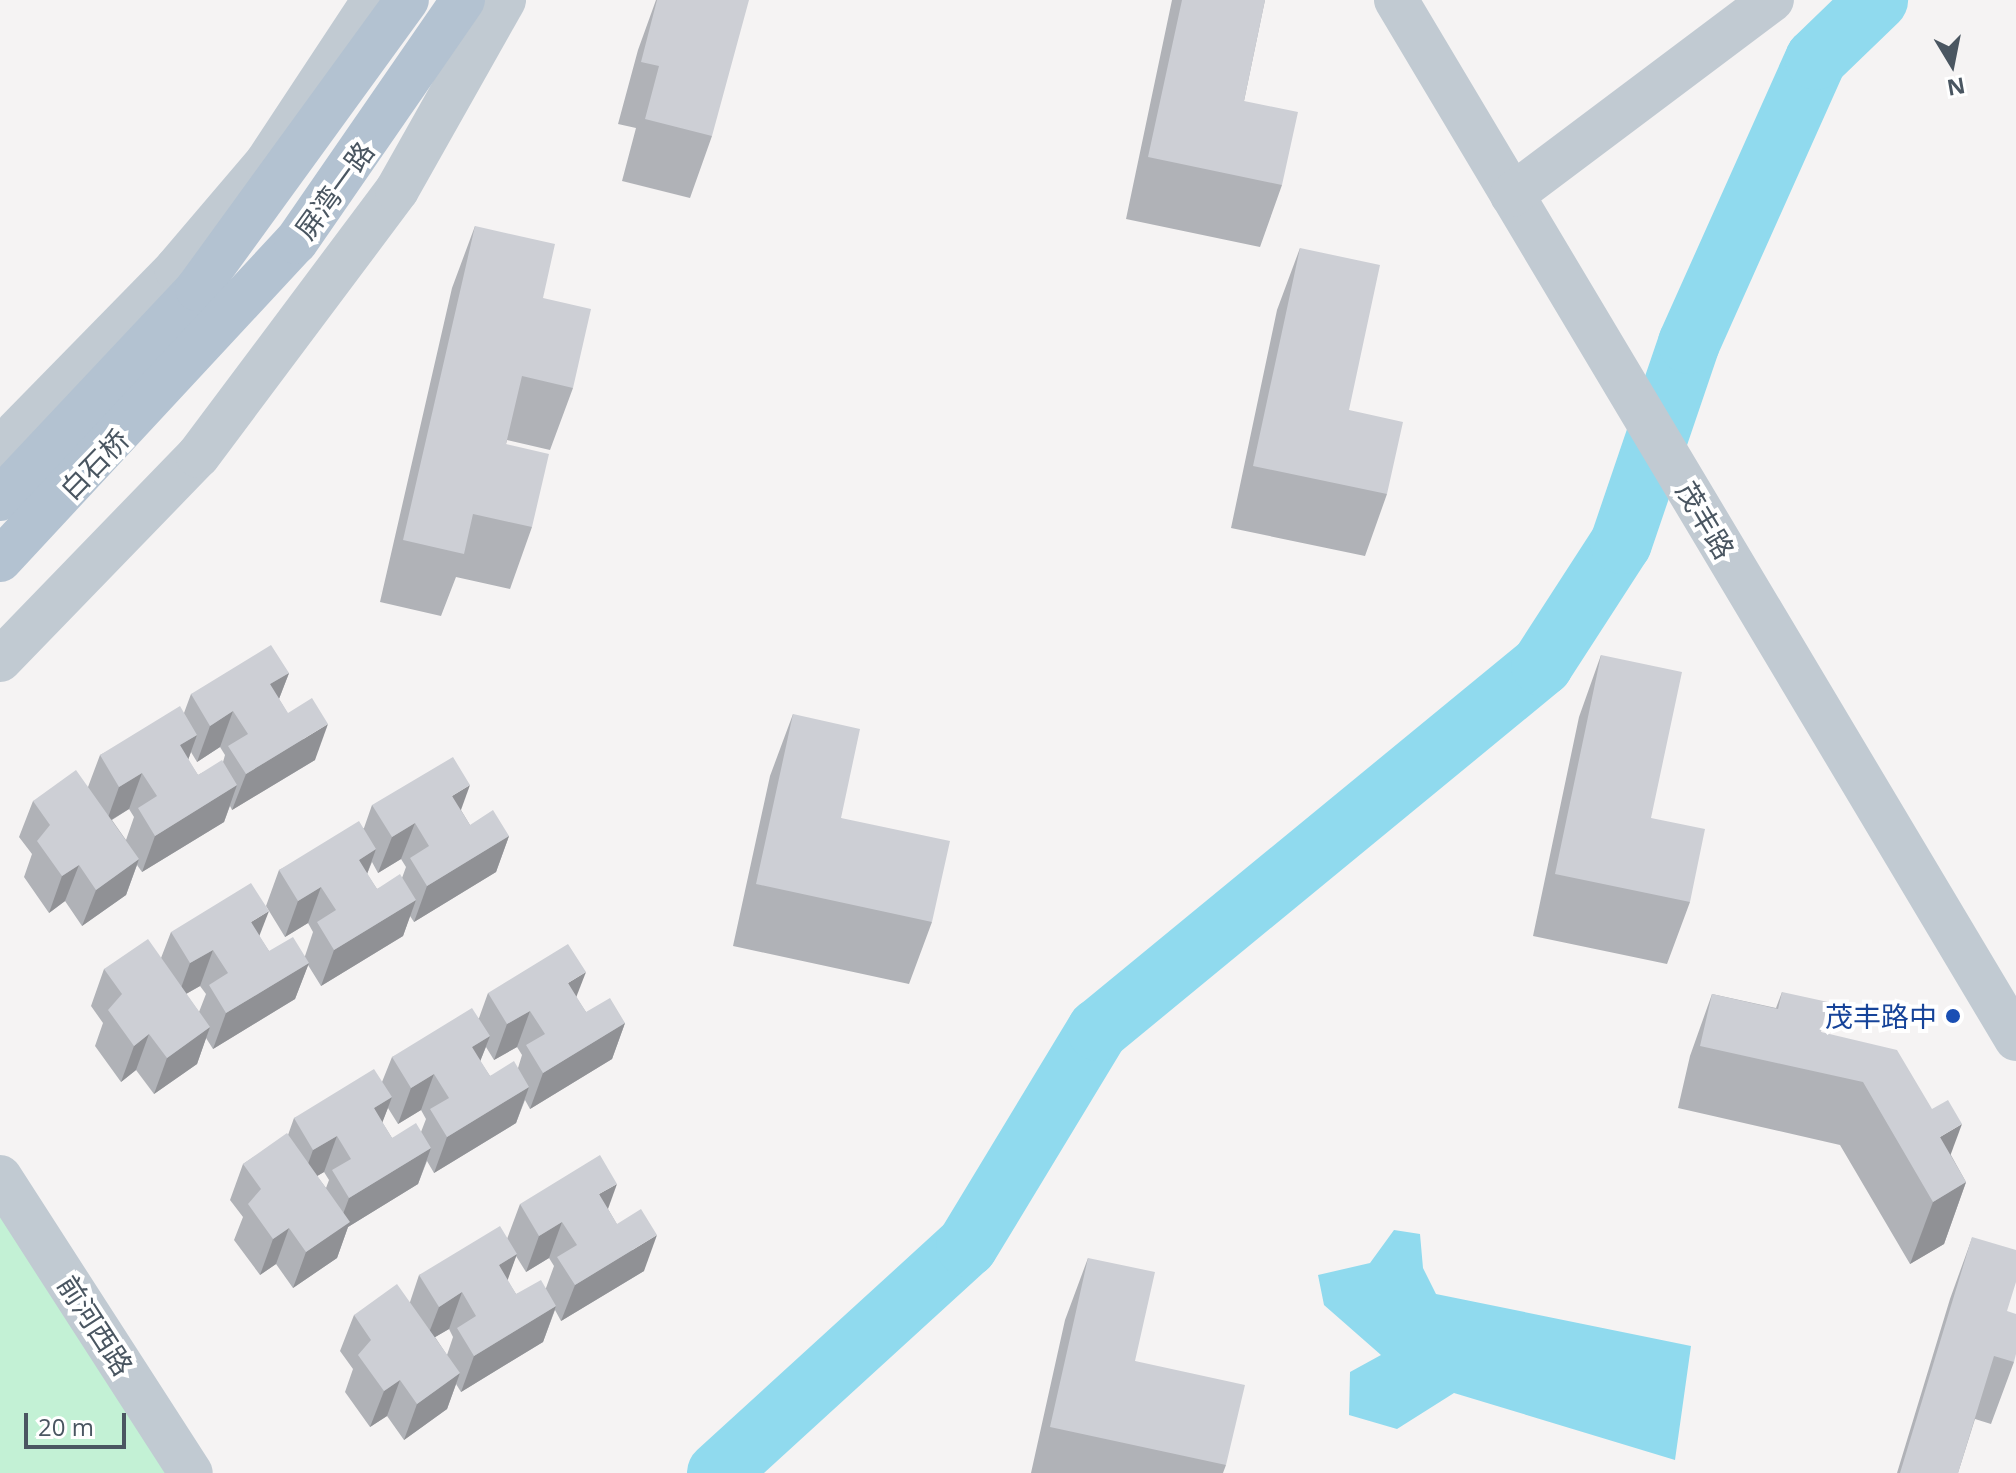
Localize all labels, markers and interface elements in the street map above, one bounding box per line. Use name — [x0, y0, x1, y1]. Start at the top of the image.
north arrow — [1912, 24, 1992, 104]
text: N — [1945, 71, 1968, 104]
street label: 屏湾一路 — [287, 135, 381, 245]
street label: 白石桥 — [53, 422, 135, 506]
street label: 茂丰路 — [1670, 475, 1742, 565]
place label: 茂丰路中 — [1825, 999, 1937, 1033]
marker: 茂丰路中 — [1944, 1007, 1962, 1025]
street label: 前河西路 — [51, 1269, 141, 1381]
scale bar — [28, 1397, 130, 1447]
text: 20 m — [38, 1410, 94, 1443]

